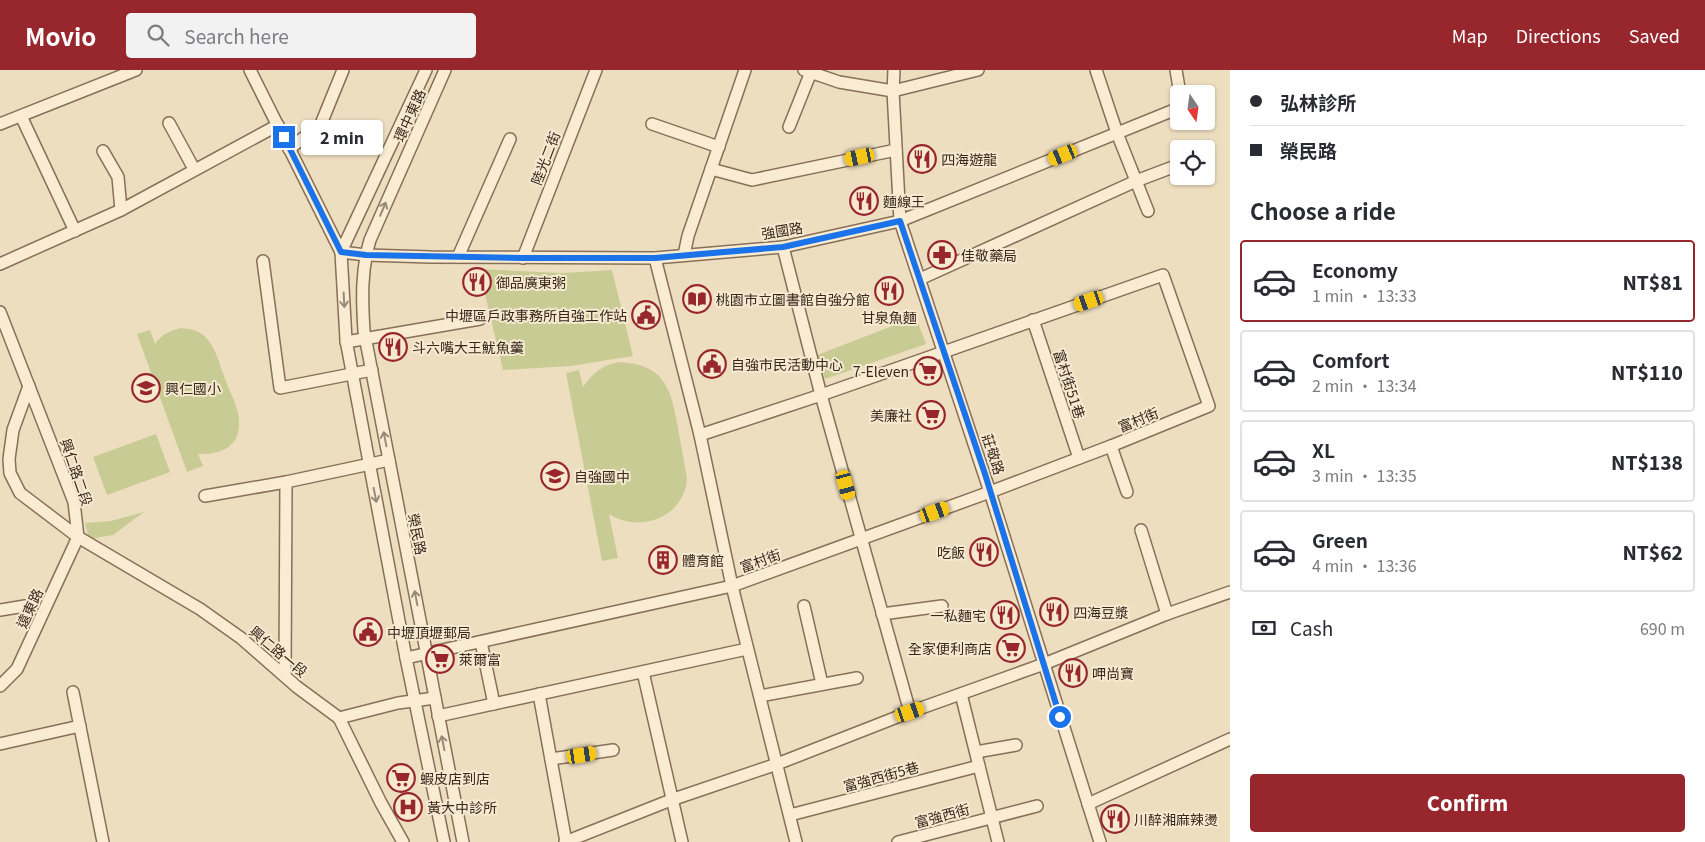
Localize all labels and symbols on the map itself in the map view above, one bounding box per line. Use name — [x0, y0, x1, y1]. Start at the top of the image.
street label: 環中東路 — [388, 85, 430, 145]
north arrow — [1170, 85, 1215, 130]
callout: 2 min — [302, 120, 384, 154]
route end — [273, 126, 295, 148]
street label: 陸光二街 — [526, 128, 564, 188]
car — [1046, 142, 1079, 168]
restaurant icon: 四海遊龍 — [907, 144, 937, 174]
car — [843, 147, 876, 167]
place label: 四海遊龍 — [941, 149, 997, 169]
restaurant icon: 麵線王 — [849, 186, 879, 216]
place label: 麵線王 — [883, 191, 925, 211]
one-way arrow — [379, 202, 388, 217]
street label: 強國路 — [760, 217, 804, 243]
pharmacy icon: 佳敬藥局 — [927, 240, 957, 270]
place label: 佳敬藥局 — [961, 245, 1017, 265]
restaurant icon: 御品廣東粥 — [462, 267, 492, 297]
place label: 御品廣東粥 — [496, 272, 566, 292]
restaurant icon: 甘泉魚麵 — [874, 276, 904, 306]
library icon: 桃園市立圖書館自強分館 — [682, 284, 712, 314]
place label: 桃園市立圖書館自強分館 — [716, 289, 870, 309]
car — [1072, 289, 1105, 313]
one-way arrow — [339, 292, 348, 308]
public building icon: 中壢區戶政事務所自強工作站 — [631, 300, 661, 330]
place label: 中壢區戶政事務所自強工作站 — [445, 305, 627, 325]
place label: 甘泉魚麵 — [861, 307, 917, 327]
restaurant icon: 斗六嘴大王魷魚羹 — [378, 332, 408, 362]
place label: 斗六嘴大王魷魚羹 — [412, 337, 524, 357]
street label: 富村街51巷 — [1049, 347, 1091, 421]
public building icon: 自強市民活動中心 — [697, 349, 727, 379]
place label: 自強市民活動中心 — [731, 354, 843, 374]
supermarket icon: 7-Eleven — [913, 356, 943, 386]
place label: 7-Eleven — [853, 361, 909, 381]
school or university icon: 興仁國小 — [131, 373, 161, 403]
place label: 興仁國小 — [165, 378, 221, 398]
supermarket icon: 美廉社 — [916, 400, 946, 430]
street label: 富村街 — [1115, 402, 1161, 436]
place label: 美廉社 — [870, 405, 912, 425]
one-way arrow — [380, 431, 389, 447]
street label: 莊敬路 — [978, 431, 1010, 477]
street label: 興仁路二段 — [56, 436, 98, 508]
school or university icon: 自強國中 — [540, 461, 570, 491]
place label: 自強國中 — [574, 466, 630, 486]
car — [834, 469, 857, 501]
one-way arrow — [371, 487, 380, 503]
car — [918, 500, 951, 524]
street label: 榮民路 — [404, 511, 432, 557]
restaurant icon: 吃飯 — [969, 537, 999, 567]
place label: 吃飯 — [937, 542, 965, 562]
street label: 富村街 — [737, 543, 783, 577]
building icon: 體育館 — [648, 545, 678, 575]
place label: 體育館 — [682, 550, 724, 570]
street label: 遠東路 — [11, 585, 47, 631]
one-way arrow — [410, 591, 420, 607]
restaurant icon: 四海豆漿 — [1039, 597, 1069, 627]
restaurant icon: 一私麵宅 — [990, 600, 1020, 630]
place label: 四海豆漿 — [1073, 602, 1129, 622]
place label: 一私麵宅 — [930, 605, 986, 625]
public building icon: 中壢頂壢郵局 — [353, 617, 383, 647]
street label: 興仁路一段 — [246, 621, 312, 681]
place label: 中壢頂壢郵局 — [387, 622, 471, 642]
supermarket icon: 全家便利商店 — [996, 633, 1026, 663]
place label: 全家便利商店 — [908, 638, 992, 658]
supermarket icon: 萊爾富 — [425, 644, 455, 674]
place label: 萊爾富 — [459, 649, 501, 669]
restaurant icon: 呷尚寶 — [1058, 658, 1088, 688]
place label: 呷尚寶 — [1092, 663, 1134, 683]
car — [893, 700, 926, 724]
route start — [1049, 706, 1071, 728]
one-way arrow — [438, 735, 448, 751]
car — [566, 745, 597, 765]
street label: 富強西街5巷 — [841, 756, 921, 796]
supermarket icon: 蝦皮店到店 — [386, 763, 416, 793]
place label: 蝦皮店到店 — [420, 768, 490, 788]
hospital icon: 黃大中診所 — [393, 792, 423, 822]
place label: 黃大中診所 — [427, 797, 497, 817]
street label: 富強西街 — [912, 798, 972, 832]
restaurant icon: 川醉湘麻辣燙 — [1100, 804, 1130, 834]
place label: 川醉湘麻辣燙 — [1134, 809, 1218, 829]

